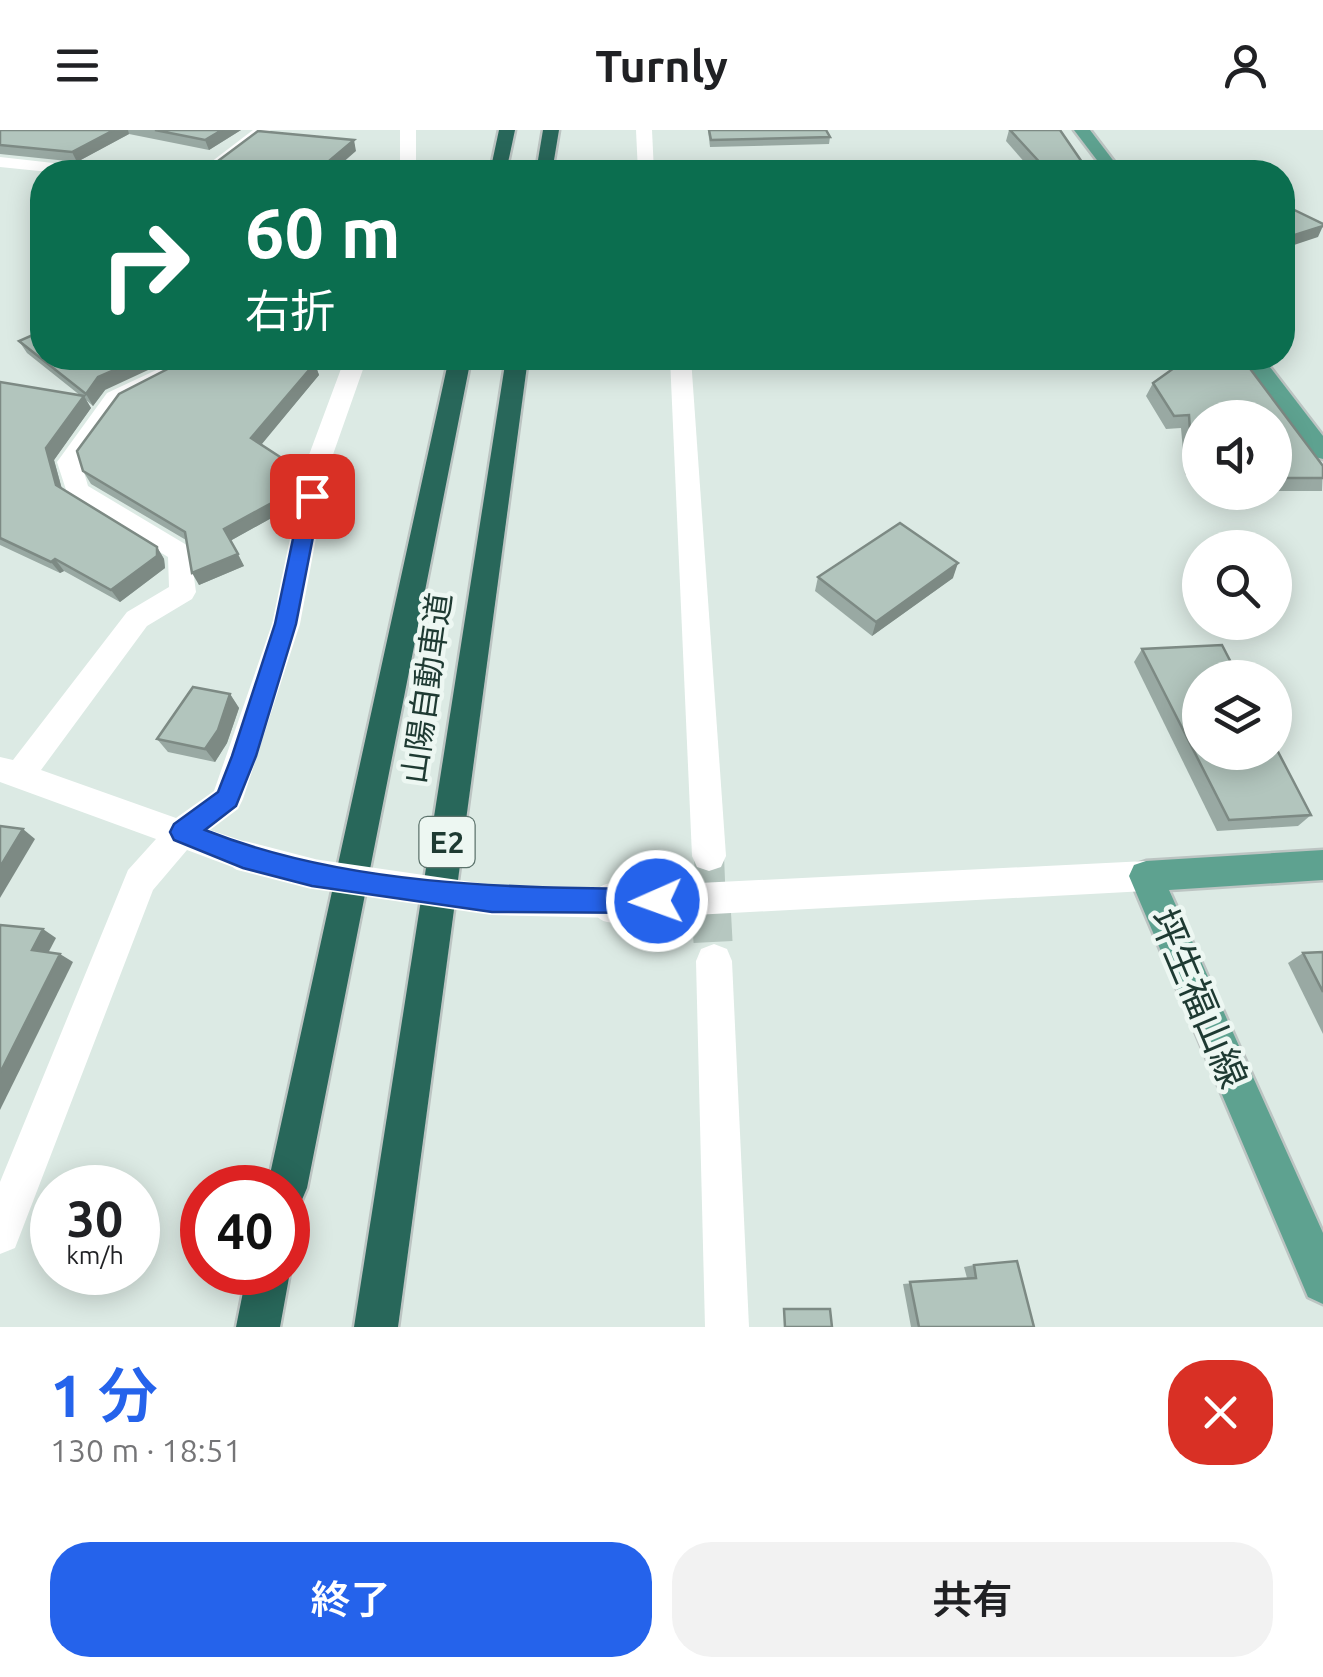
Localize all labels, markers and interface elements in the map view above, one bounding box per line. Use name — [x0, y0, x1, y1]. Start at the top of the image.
icon: menu — [50, 38, 105, 93]
icon: person — [1218, 38, 1273, 93]
text: Turnly — [595, 40, 728, 91]
text: 60 m — [245, 193, 401, 271]
icon: right — [80, 200, 210, 330]
text: 右折 — [245, 285, 335, 336]
map controls — [1182, 400, 1292, 770]
button: sound — [1182, 400, 1292, 510]
pin — [270, 454, 355, 539]
icon: arrive — [285, 469, 340, 524]
button: search — [1182, 530, 1292, 640]
street label: 山陽自動車道 — [395, 590, 457, 786]
button: layers — [1182, 660, 1292, 770]
road number: E2 — [420, 817, 474, 867]
position arrow — [605, 849, 709, 953]
street label: 坪生福山線 — [1143, 902, 1255, 1094]
speed limit sign: 40 — [180, 1165, 310, 1295]
text: 30 — [67, 1190, 123, 1246]
text: km/h — [66, 1241, 124, 1269]
button: close — [1168, 1360, 1273, 1465]
text: 1 分 — [50, 1361, 158, 1428]
text: 130 m · 18:51 — [50, 1432, 242, 1468]
button: 終了 — [50, 1542, 652, 1657]
button: 共有 — [672, 1542, 1273, 1657]

